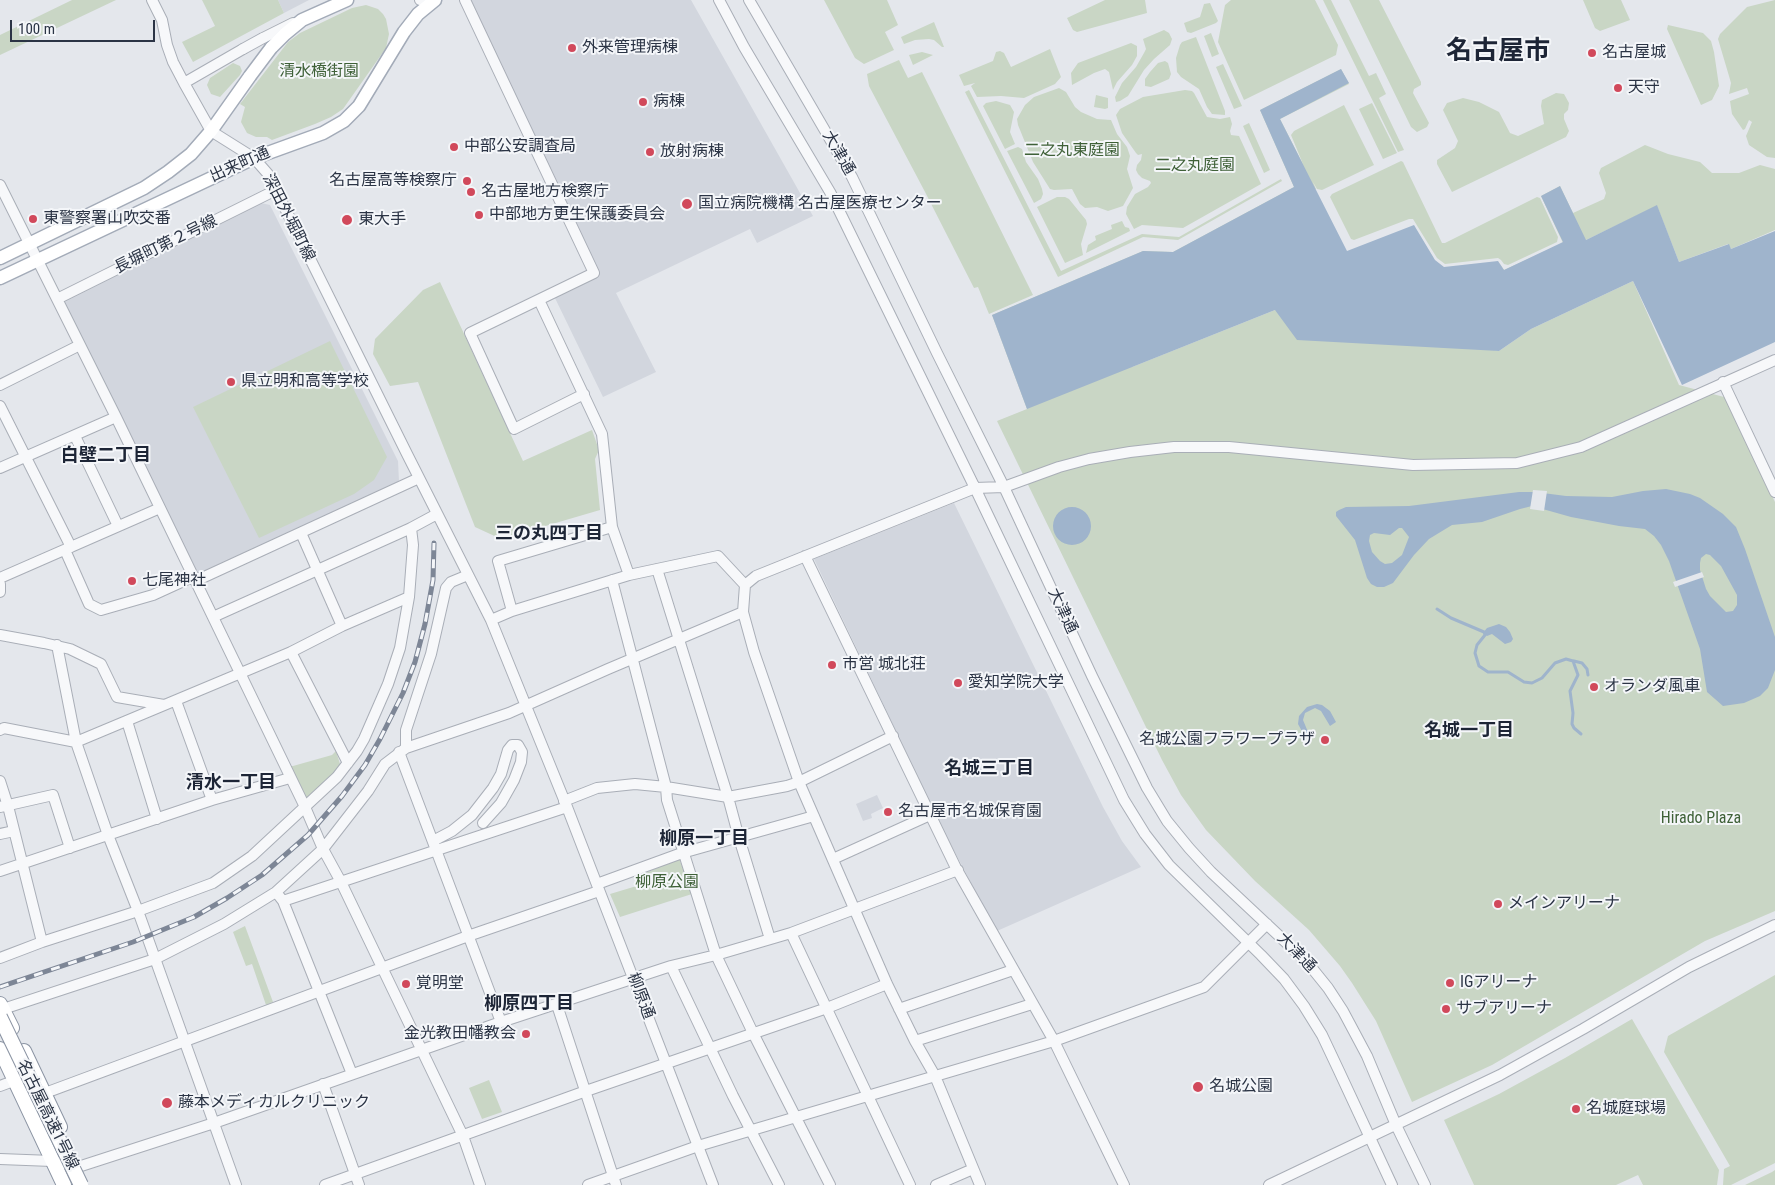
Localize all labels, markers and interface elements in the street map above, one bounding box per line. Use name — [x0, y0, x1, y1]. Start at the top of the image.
scale bar — [12, 10, 158, 42]
text: 100 m — [18, 20, 55, 38]
district label: 名古屋市 — [1446, 36, 1550, 68]
place label: 外来管理病棟 — [582, 38, 678, 58]
marker: 外来管理病棟 — [566, 42, 578, 54]
place label: 名古屋城 — [1602, 43, 1666, 63]
marker: 名古屋城 — [1586, 47, 1598, 59]
park label: 清水橋街園 — [279, 62, 359, 82]
place label: 天守 — [1628, 78, 1660, 98]
marker: 天守 — [1612, 82, 1624, 94]
place label: 病棟 — [653, 92, 685, 112]
marker: 病棟 — [637, 96, 649, 108]
street label: 大津通 — [818, 127, 858, 179]
place label: 中部公安調査局 — [464, 137, 576, 157]
marker: 中部公安調査局 — [448, 141, 460, 153]
park label: 二之丸東庭園 — [1024, 141, 1120, 161]
place label: 放射病棟 — [660, 142, 724, 162]
street label: 出来町通 — [207, 143, 273, 187]
marker: 放射病棟 — [644, 146, 656, 158]
park label: 二之丸庭園 — [1155, 156, 1235, 176]
street label: 深田外堀町線 — [258, 171, 318, 265]
place label: 名古屋高等検察庁 — [329, 171, 457, 191]
marker: 名古屋高等検察庁 — [461, 175, 473, 187]
place label: 名古屋地方検察庁 — [481, 182, 609, 202]
marker: 名古屋地方検察庁 — [465, 186, 477, 198]
place label: 国立病院機構 名古屋医療センター — [698, 194, 942, 214]
marker: 国立病院機構 名古屋医療センター — [680, 197, 694, 211]
place label: 中部地方更生保護委員会 — [489, 205, 665, 225]
place label: 東警察署山吹交番 — [43, 209, 171, 229]
marker: 中部地方更生保護委員会 — [473, 209, 485, 221]
place label: 東大手 — [358, 210, 406, 230]
street label: 長塀町第２号線 — [111, 212, 221, 278]
marker: 東警察署山吹交番 — [27, 213, 39, 225]
marker: 東大手 — [340, 213, 354, 227]
place label: 県立明和高等学校 — [241, 372, 369, 392]
marker: 県立明和高等学校 — [225, 376, 237, 388]
district label: 白壁二丁目 — [61, 445, 151, 467]
district label: 三の丸四丁目 — [495, 523, 603, 545]
place label: 七尾神社 — [142, 571, 206, 591]
marker: 七尾神社 — [126, 575, 138, 587]
street label: 大津通 — [1043, 585, 1081, 637]
place label: 市営 城北荘 — [842, 655, 926, 675]
marker: 市営 城北荘 — [826, 659, 838, 671]
place label: 愛知学院大学 — [968, 673, 1064, 693]
marker: 愛知学院大学 — [952, 677, 964, 689]
place label: オランダ風車 — [1604, 677, 1700, 697]
marker: オランダ風車 — [1588, 681, 1600, 693]
district label: 名城一丁目 — [1424, 720, 1514, 742]
place label: 名城公園フラワープラザ — [1139, 730, 1315, 750]
marker: 名城公園フラワープラザ — [1319, 734, 1331, 746]
district label: 名城三丁目 — [944, 758, 1034, 780]
district label: 清水一丁目 — [186, 772, 276, 794]
place label: 名古屋市名城保育園 — [898, 802, 1042, 822]
marker: 名古屋市名城保育園 — [882, 806, 894, 818]
park label: Hirado Plaza — [1661, 809, 1741, 829]
district label: 柳原一丁目 — [659, 828, 749, 850]
park label: 柳原公園 — [635, 873, 699, 893]
place label: メインアリーナ — [1508, 894, 1620, 914]
marker: メインアリーナ — [1492, 898, 1504, 910]
street label: 大津通 — [1272, 929, 1320, 977]
street label: 柳原通 — [622, 970, 658, 1022]
place label: IGアリーナ — [1460, 973, 1537, 993]
place label: 覚明堂 — [416, 974, 464, 994]
marker: IGアリーナ — [1444, 977, 1456, 989]
marker: 覚明堂 — [400, 978, 412, 990]
district label: 柳原四丁目 — [484, 993, 574, 1015]
place label: サブアリーナ — [1456, 999, 1552, 1019]
marker: サブアリーナ — [1440, 1003, 1452, 1015]
place label: 金光教田幡教会 — [404, 1024, 516, 1044]
marker: 金光教田幡教会 — [520, 1028, 532, 1040]
street label: 名古屋高速1号線 — [12, 1057, 82, 1173]
place label: 名城公園 — [1209, 1077, 1273, 1097]
marker: 名城公園 — [1191, 1080, 1205, 1094]
place label: 藤本メディカルクリニック — [178, 1093, 370, 1113]
marker: 藤本メディカルクリニック — [160, 1096, 174, 1110]
place label: 名城庭球場 — [1586, 1099, 1666, 1119]
marker: 名城庭球場 — [1570, 1103, 1582, 1115]

